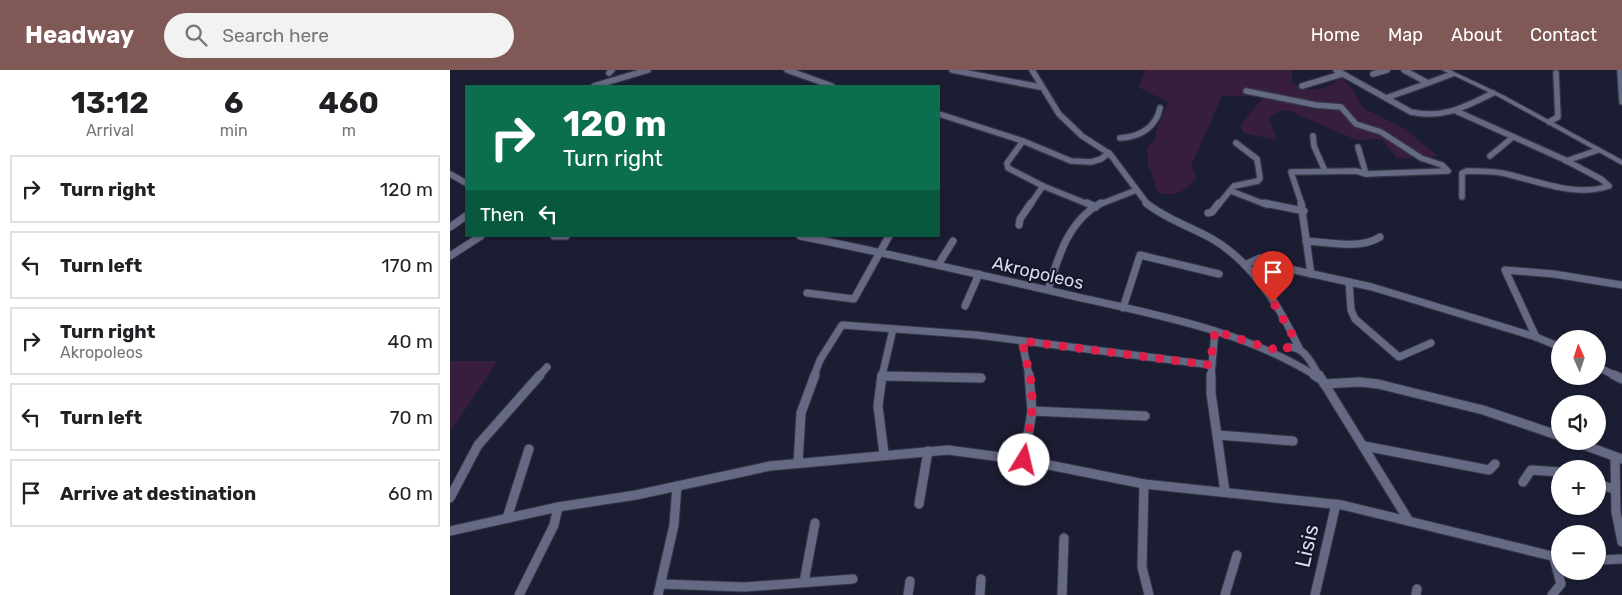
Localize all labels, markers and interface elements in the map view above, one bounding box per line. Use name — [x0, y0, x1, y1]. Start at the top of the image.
search box — [164, 13, 514, 58]
text: Headway — [25, 21, 134, 49]
icon: search — [182, 21, 210, 49]
text: Search here — [222, 24, 329, 47]
text: Home — [1311, 24, 1360, 46]
text: Map — [1388, 24, 1423, 46]
text: About — [1451, 24, 1502, 46]
text: Contact — [1530, 24, 1597, 46]
text: 13:12 — [71, 85, 149, 121]
text: 6 — [224, 85, 243, 121]
text: 460 — [319, 85, 379, 121]
text: 120 m — [563, 103, 666, 145]
icon: right — [480, 105, 545, 170]
text: Arrival — [86, 121, 134, 140]
text: min — [220, 121, 248, 140]
text: m — [342, 121, 356, 140]
text: Turn right — [563, 145, 663, 172]
icon: right — [17, 175, 45, 203]
text: Turn right — [60, 178, 155, 201]
text: 120 m — [380, 178, 433, 201]
icon: left — [534, 200, 562, 228]
text: Then — [480, 203, 524, 226]
icon: left — [17, 251, 45, 279]
pin — [1252, 251, 1294, 302]
street label: Akropoleos — [990, 252, 1086, 294]
text: Turn left — [60, 254, 142, 277]
text: 170 m — [382, 254, 433, 277]
icon: arrive — [1259, 258, 1287, 286]
text: Turn right — [60, 320, 155, 343]
icon: right — [17, 327, 45, 355]
text: 40 m — [388, 330, 433, 353]
north arrow — [1551, 330, 1606, 385]
map controls — [1551, 330, 1606, 580]
text: Akropoleos — [60, 343, 143, 362]
button: sound — [1551, 395, 1606, 450]
icon: left — [17, 403, 45, 431]
text: Turn left — [60, 406, 142, 429]
text: 70 m — [390, 406, 433, 429]
position arrow — [997, 433, 1049, 485]
button: + — [1551, 460, 1606, 515]
icon: arrive — [17, 479, 45, 507]
text: Arrive at destination — [60, 482, 256, 505]
text: 60 m — [388, 482, 433, 505]
street label: Lisis — [1289, 522, 1324, 570]
button: − — [1551, 525, 1606, 580]

